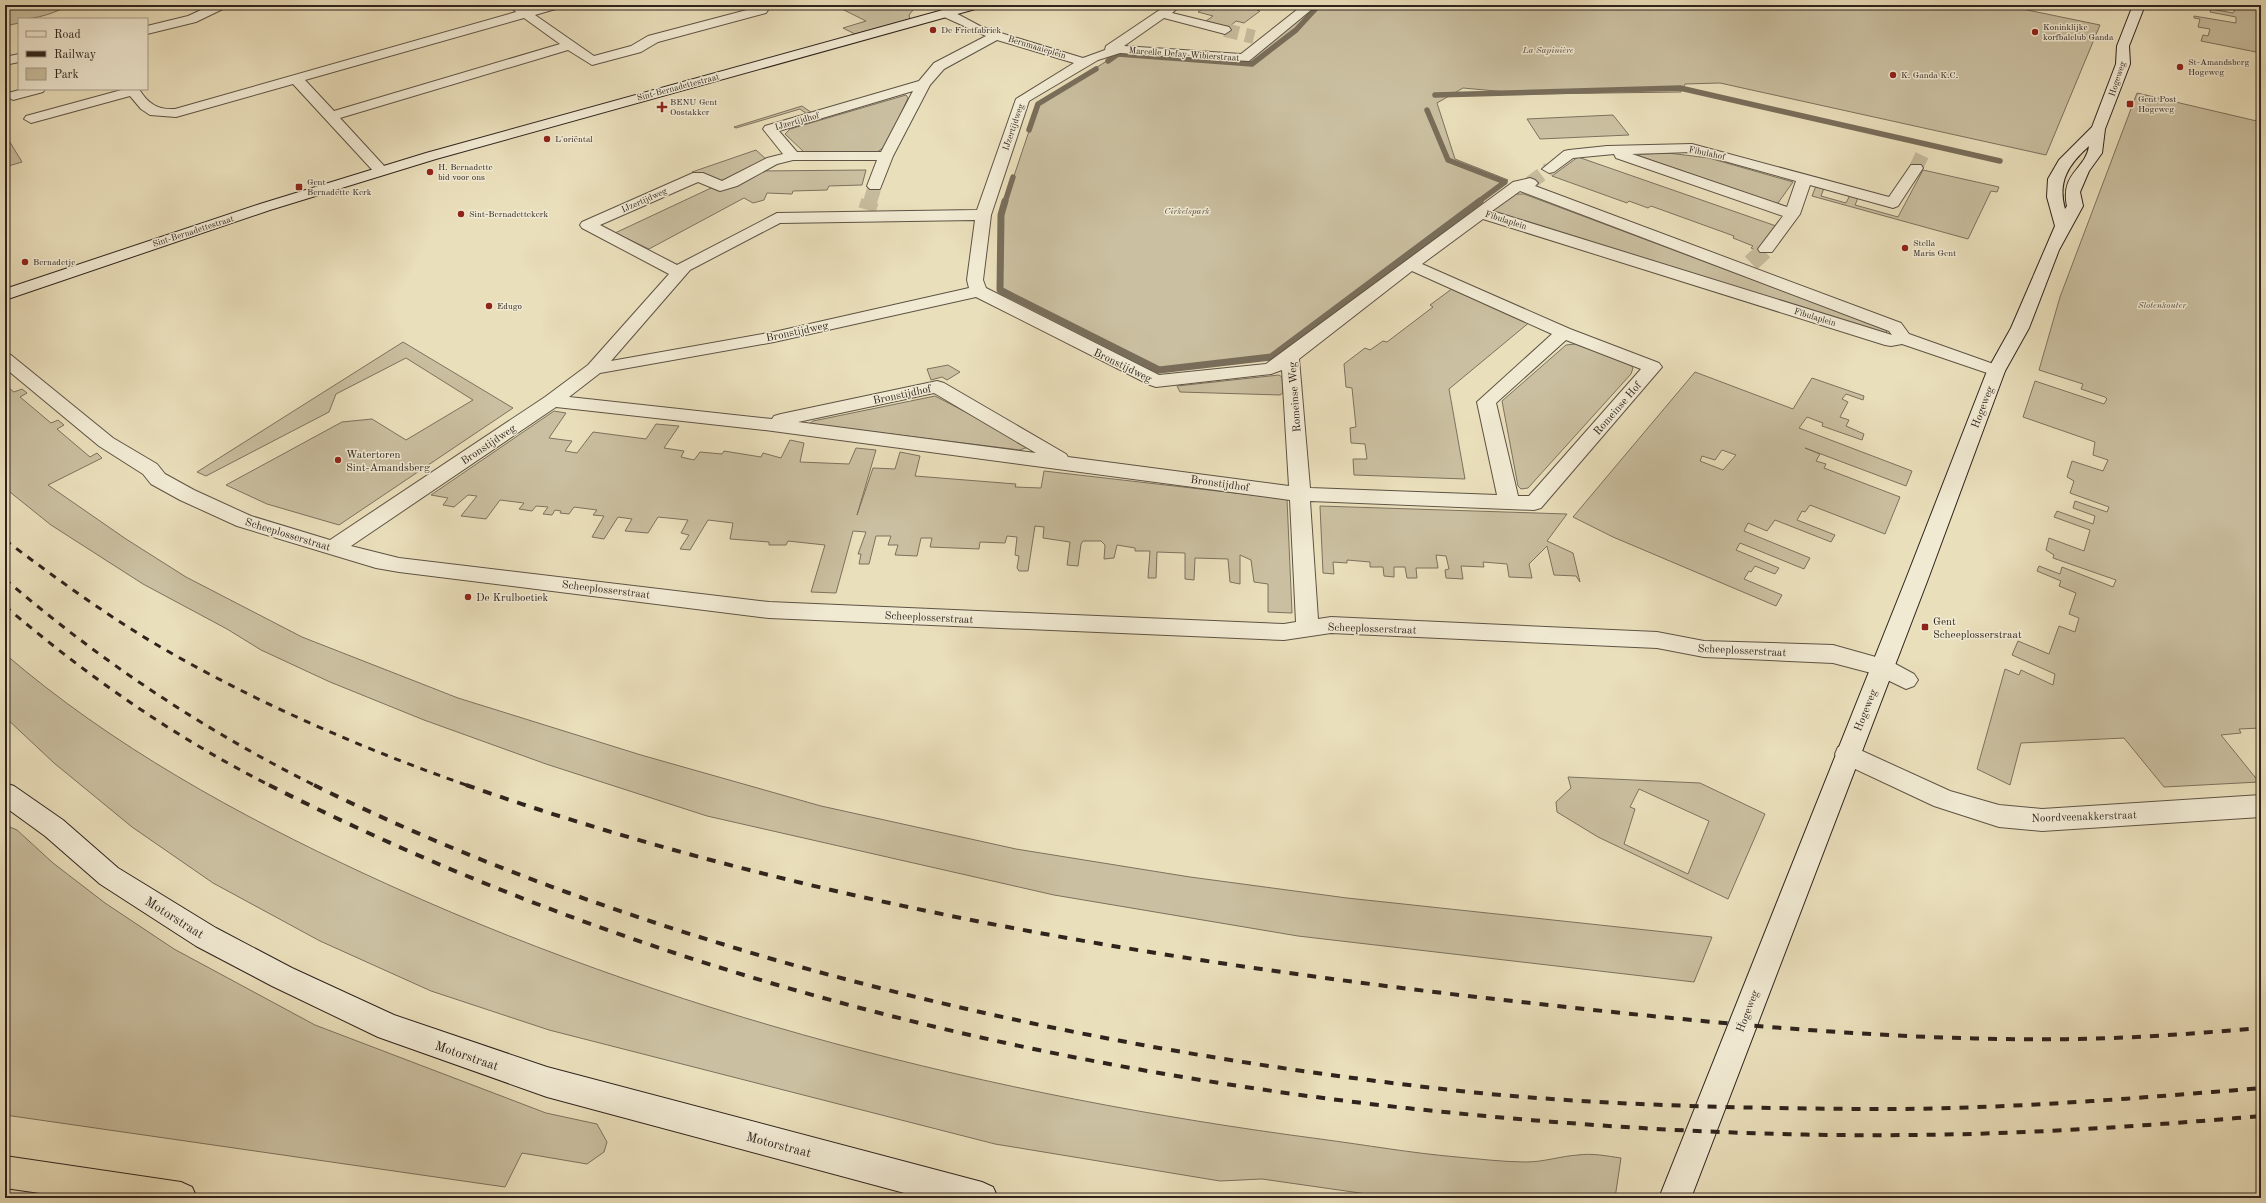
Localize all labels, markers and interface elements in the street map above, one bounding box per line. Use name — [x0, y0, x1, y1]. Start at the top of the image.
legend — [18, 18, 148, 90]
place label: Koninklijke korfbalclub Ganda — [2043, 23, 2114, 42]
marker: De Frietfabriek — [928, 25, 938, 35]
place label: De Frietfabriek — [941, 26, 1001, 35]
marker: Koninklijke korfbalclub Ganda — [2030, 27, 2040, 37]
text: Road — [54, 29, 81, 41]
street label: Bernmaaieplein — [1007, 34, 1067, 61]
street label: Marcelle Defay-Wibierstraat — [1128, 46, 1240, 63]
park label: La Sapinière — [1521, 46, 1574, 55]
text: Railway — [54, 49, 97, 61]
place label: St-Amandsberg Hogeweg — [2188, 58, 2249, 77]
street label: Hogeweg — [2108, 60, 2127, 98]
marker: St-Amandsberg Hogeweg — [2175, 62, 2185, 72]
text: Park — [54, 69, 79, 81]
marker: K. Ganda K.C. — [1888, 70, 1898, 80]
place label: K. Ganda K.C. — [1901, 71, 1958, 80]
street label: Sint-Bernadettestraat — [636, 72, 720, 103]
place label: Gent Post Hogeweg — [2138, 95, 2176, 114]
place label: BENU Gent Oostakker — [670, 98, 718, 117]
marker: Gent Post Hogeweg — [2125, 99, 2135, 109]
marker: BENU Gent Oostakker — [657, 102, 667, 112]
street label: IJzertijdweg — [1001, 102, 1026, 152]
street label: IJzertijdhof — [774, 111, 821, 132]
marker: L'oriëntal — [542, 134, 552, 144]
place label: L'oriëntal — [555, 135, 593, 144]
street label: Fibulahof — [1688, 145, 1727, 162]
place label: H. Bernadette bid voor ons — [438, 163, 493, 182]
marker: H. Bernadette bid voor ons — [425, 167, 435, 177]
place label: Gent Bernadette Kerk — [307, 178, 372, 197]
marker: Gent Bernadette Kerk — [294, 182, 304, 192]
street label: IJzertijdweg — [620, 186, 668, 215]
park label: Cirkelspark — [1164, 207, 1210, 216]
marker: Sint-Bernadettekerk — [456, 209, 466, 219]
place label: Sint-Bernadettekerk — [469, 210, 548, 219]
street label: Fibulaplein — [1484, 210, 1528, 231]
street label: Sint-Bernadettestraat — [151, 214, 235, 249]
place label: Stella Maris Gent — [1913, 239, 1956, 258]
marker: Stella Maris Gent — [1900, 243, 1910, 253]
marker: Bernadetje — [20, 257, 30, 267]
place label: Bernadetje — [33, 258, 75, 267]
marker: Edugo — [484, 301, 494, 311]
park label: Slotenkouter — [2138, 301, 2187, 310]
place label: Edugo — [497, 302, 523, 311]
street label: Fibulaplein — [1793, 307, 1837, 328]
street label: Bronstijdweg — [765, 320, 829, 344]
street label: Bronstijdweg — [1091, 348, 1153, 385]
street label: Romeinse Weg — [1288, 361, 1303, 433]
street label: Romeinse Hof — [1592, 380, 1644, 438]
street label: Bronstijdhof — [872, 384, 933, 407]
street label: Hogeweg — [1970, 385, 1996, 430]
street label: Bronstijdweg — [459, 423, 518, 468]
place label: Watertoren Sint-Amandsberg — [346, 450, 430, 474]
marker: Watertoren Sint-Amandsberg — [333, 455, 343, 465]
street label: Bronstijdhof — [1190, 475, 1250, 494]
street label: Scheeplosserstraat — [243, 517, 332, 554]
street label: Scheeplosserstraat — [561, 580, 651, 601]
marker: De Krulboetiek — [463, 592, 473, 602]
place label: De Krulboetiek — [476, 593, 548, 604]
street label: Scheeplosserstraat — [884, 611, 974, 626]
place label: Gent Scheeplosserstraat — [1933, 617, 2022, 641]
street label: Scheeplosserstraat — [1327, 622, 1417, 637]
marker: Gent Scheeplosserstraat — [1920, 622, 1930, 632]
street label: Scheeplosserstraat — [1697, 644, 1787, 659]
street label: Hogeweg — [1853, 688, 1880, 733]
street label: Noordveenakkerstraat — [2031, 810, 2137, 825]
street label: Motorstraat — [143, 895, 206, 942]
street label: Hogeweg — [1735, 989, 1761, 1034]
street label: Motorstraat — [433, 1039, 501, 1074]
street label: Motorstraat — [745, 1131, 813, 1160]

